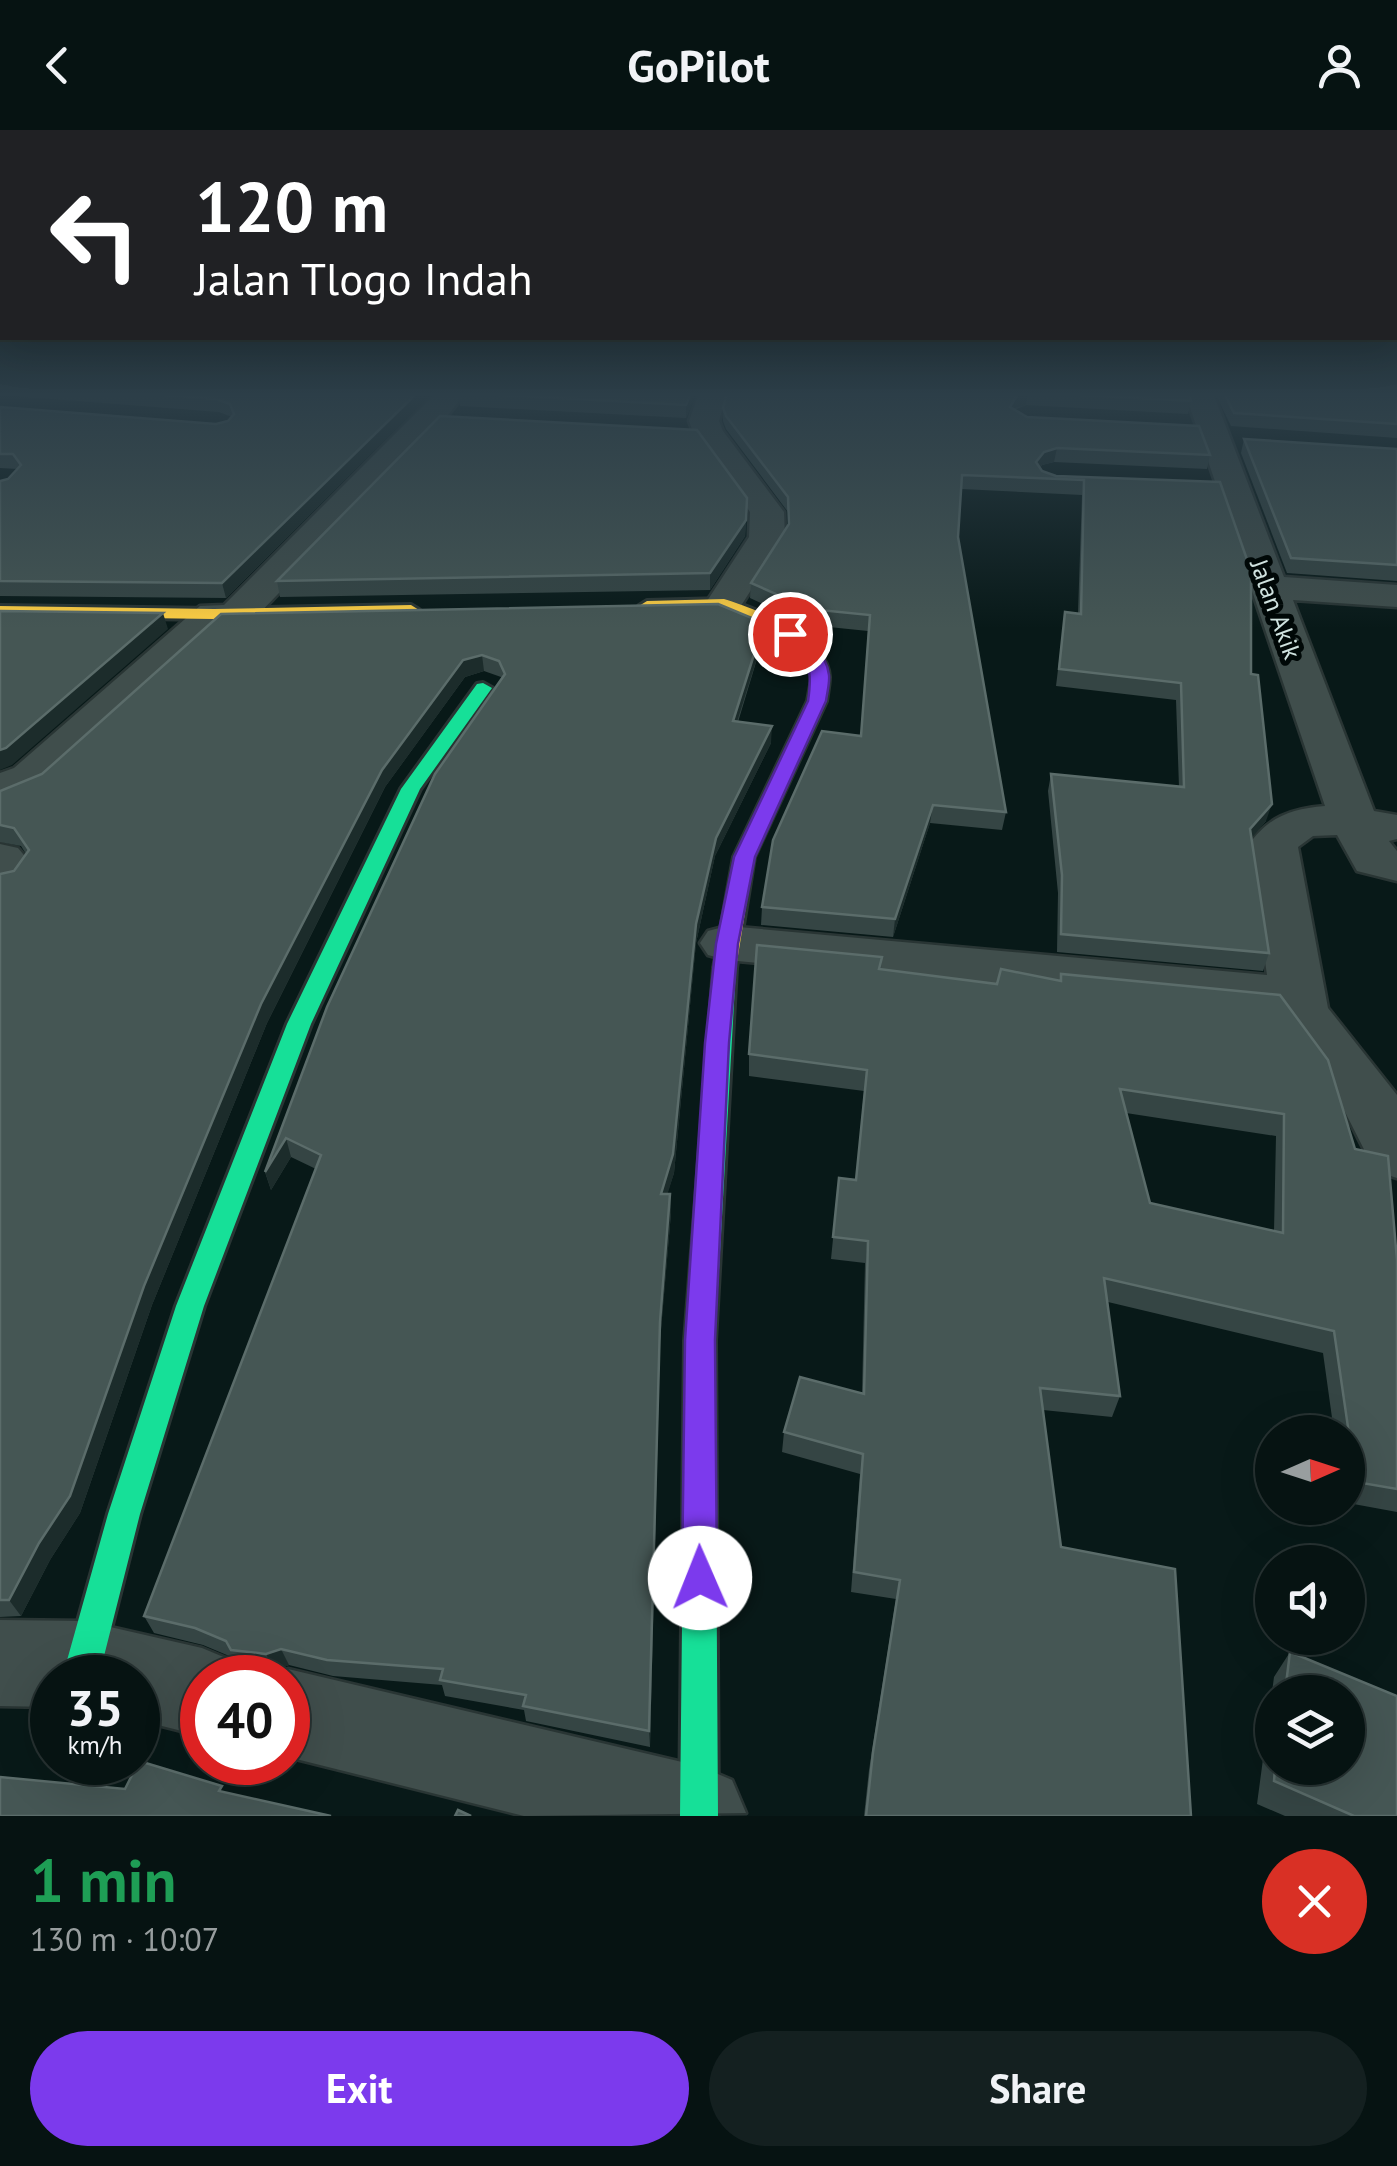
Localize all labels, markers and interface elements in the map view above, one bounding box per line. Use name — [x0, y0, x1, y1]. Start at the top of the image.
text: GoPilot — [627, 36, 770, 94]
icon: back — [30, 38, 85, 93]
icon: person — [1312, 38, 1367, 93]
text: 120 m — [195, 161, 388, 251]
icon: left — [30, 170, 160, 300]
text: Jalan Tlogo Indah — [195, 249, 533, 307]
street label: Jalan Akik — [1243, 554, 1309, 663]
pin — [748, 592, 833, 677]
icon: arrive — [763, 607, 818, 662]
north arrow — [1255, 1415, 1365, 1525]
map controls — [1255, 1415, 1365, 1785]
position arrow — [648, 1526, 752, 1630]
button: sound — [1255, 1545, 1365, 1655]
speed limit sign: 40 — [180, 1655, 310, 1785]
text: 35 — [67, 1675, 123, 1740]
button: layers — [1255, 1675, 1365, 1785]
text: km/h — [68, 1729, 122, 1761]
text: 1 min — [30, 1841, 176, 1919]
button: close — [1262, 1849, 1367, 1954]
text: 130 m · 10:07 — [30, 1918, 219, 1960]
button: Exit — [30, 2031, 689, 2146]
button: Share — [709, 2031, 1367, 2146]

